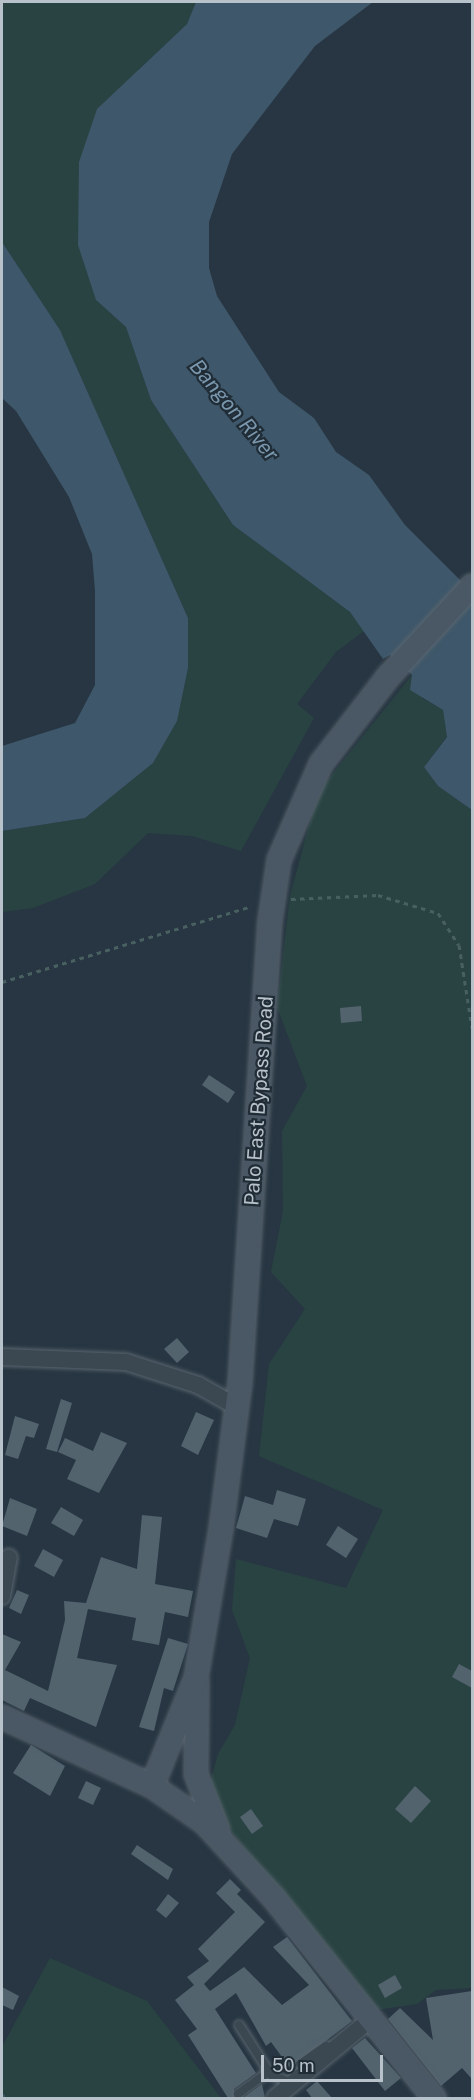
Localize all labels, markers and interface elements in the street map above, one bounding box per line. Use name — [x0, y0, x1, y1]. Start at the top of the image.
water label: Bangon River — [184, 354, 284, 466]
street label: Palo East Bypass Road — [240, 995, 278, 1207]
scale bar — [264, 2043, 386, 2081]
text: 50 m — [272, 2055, 315, 2076]

